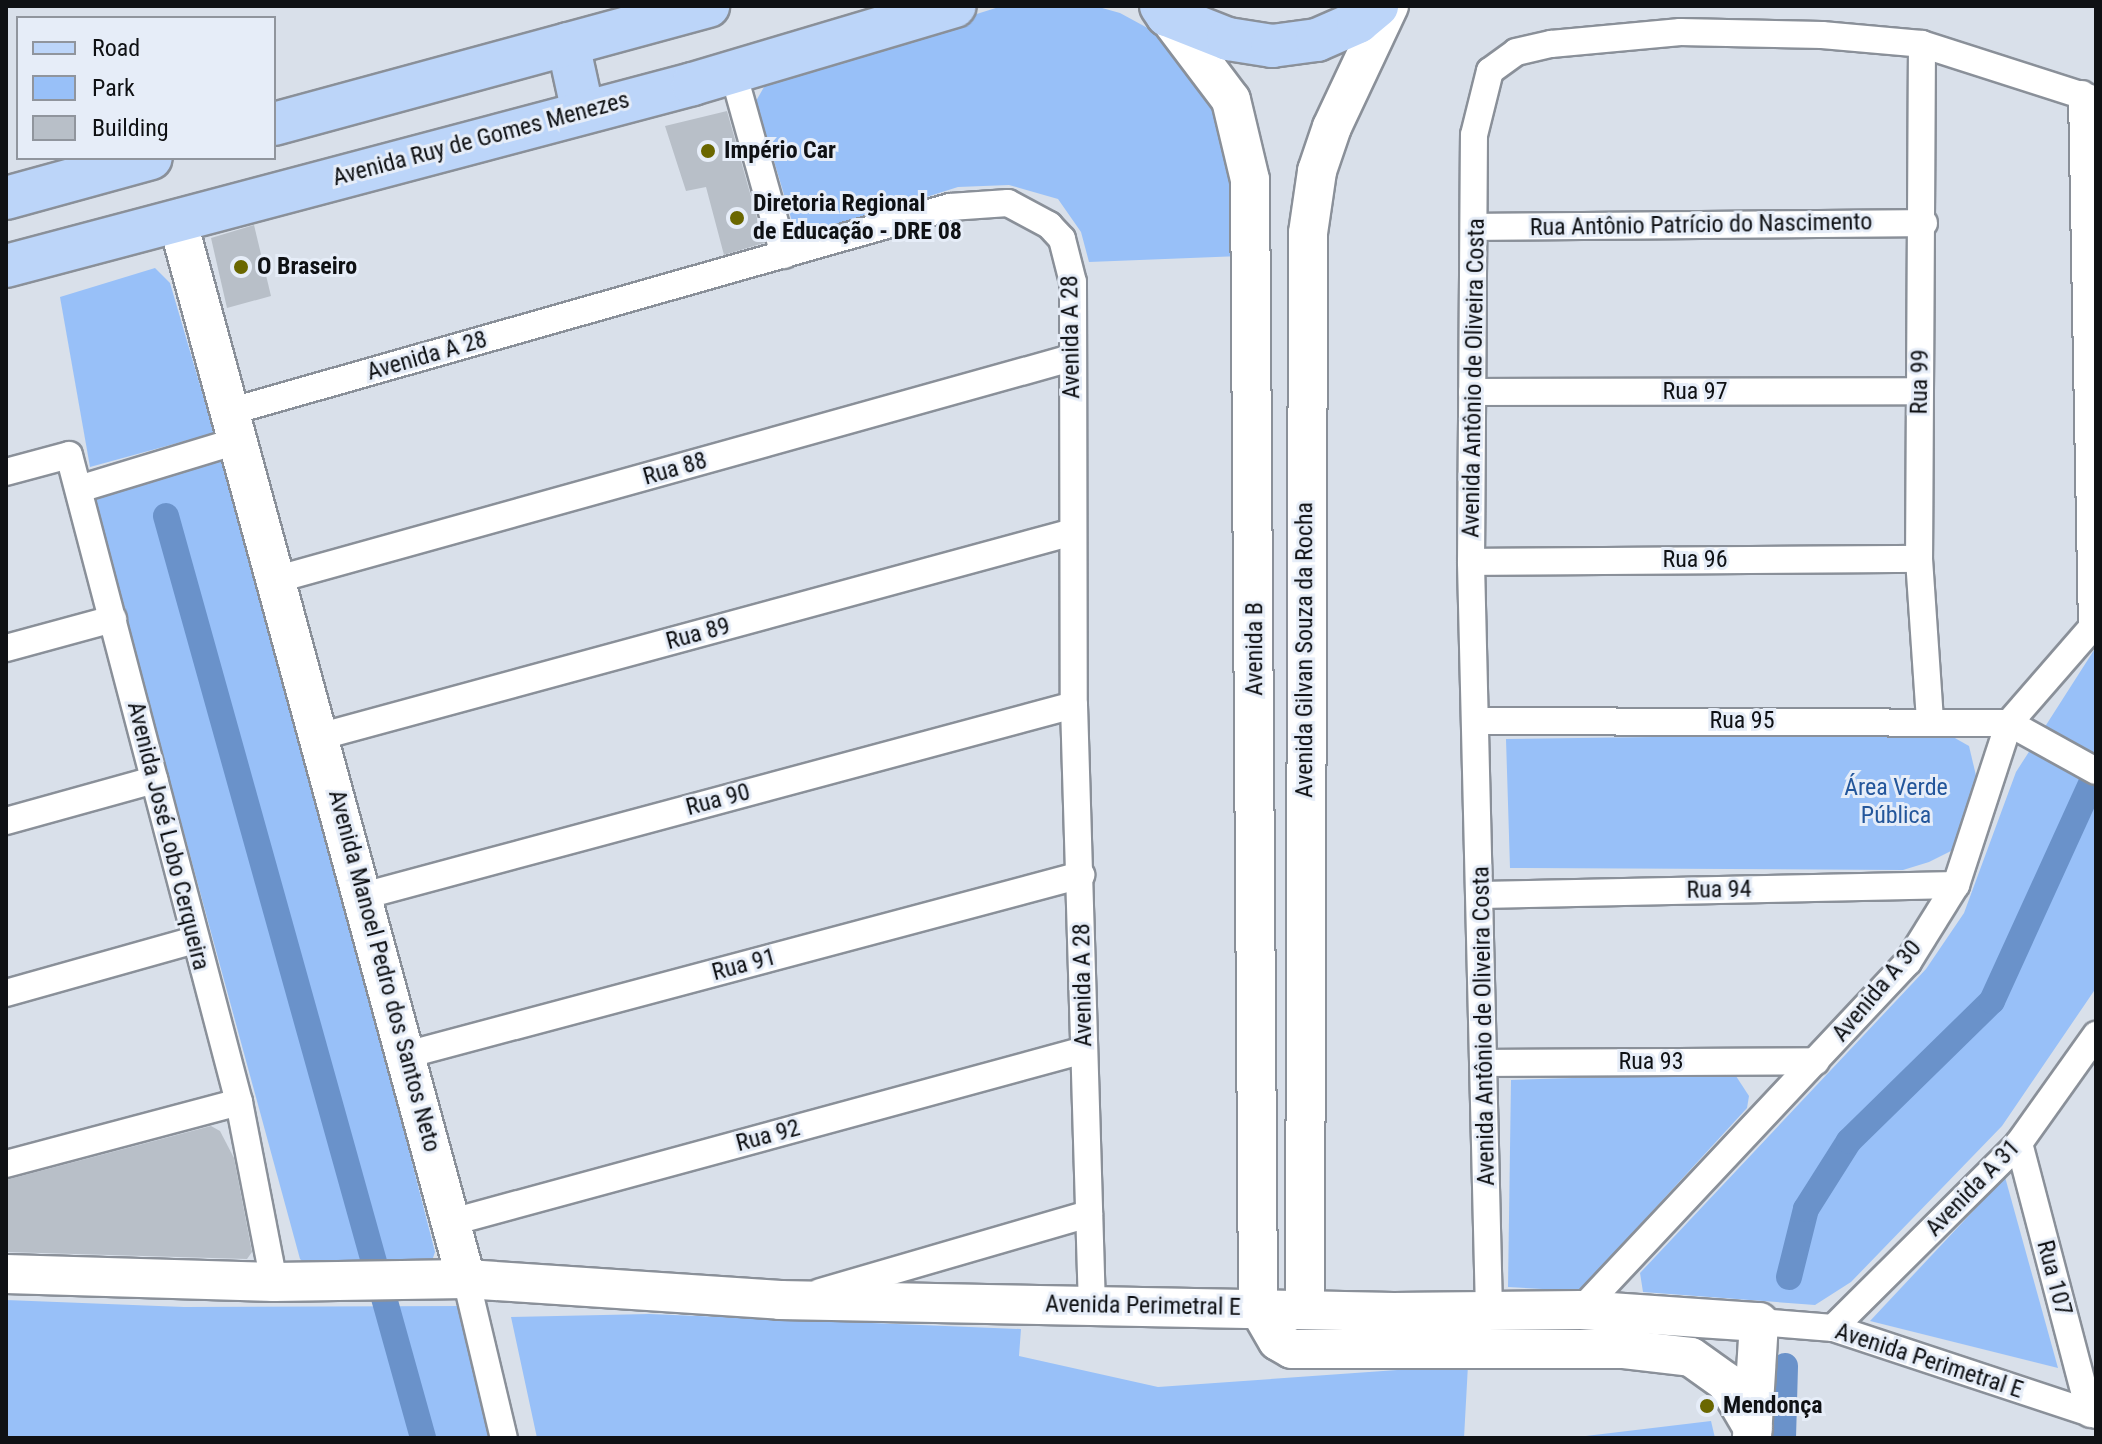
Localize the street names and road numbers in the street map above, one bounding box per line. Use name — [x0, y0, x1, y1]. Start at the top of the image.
street label: Avenida Ruy de Gomes Menezes — [330, 85, 632, 193]
street label: Rua Antônio Patrício do Nascimento — [1530, 208, 1872, 242]
street label: Avenida Antônio de Oliveira Costa — [1457, 218, 1491, 538]
street label: Avenida A 28 — [1056, 275, 1086, 399]
street label: Avenida A 28 — [364, 325, 490, 387]
street label: Rua 99 — [1905, 349, 1935, 415]
street label: Rua 97 — [1662, 378, 1728, 406]
street label: Rua 88 — [640, 446, 710, 492]
street label: Avenida Gilvan Souza da Rocha — [1291, 502, 1319, 798]
street label: Rua 96 — [1662, 546, 1728, 574]
street label: Avenida B — [1241, 602, 1269, 696]
street label: Rua 89 — [663, 612, 733, 656]
street label: Avenida José Lobo Cerqueira — [121, 699, 215, 973]
street label: Rua 95 — [1709, 707, 1775, 735]
street label: Rua 90 — [683, 778, 753, 822]
street label: Avenida Manoel Pedro dos Santos Neto — [322, 787, 446, 1155]
street label: Avenida Antônio de Oliveira Costa — [1467, 866, 1501, 1186]
street label: Rua 94 — [1686, 875, 1752, 905]
street label: Avenida A 28 — [1068, 923, 1098, 1047]
street label: Avenida A 30 — [1826, 934, 1928, 1048]
street label: Rua 91 — [709, 943, 779, 987]
street label: Rua 93 — [1618, 1048, 1684, 1076]
street label: Rua 92 — [733, 1114, 803, 1158]
street label: Avenida A 31 — [1920, 1134, 2026, 1242]
street label: Rua 107 — [2030, 1237, 2078, 1319]
street label: Avenida Perimetral E — [1045, 1290, 1241, 1322]
street label: Avenida Perimetral E — [1832, 1317, 2026, 1405]

